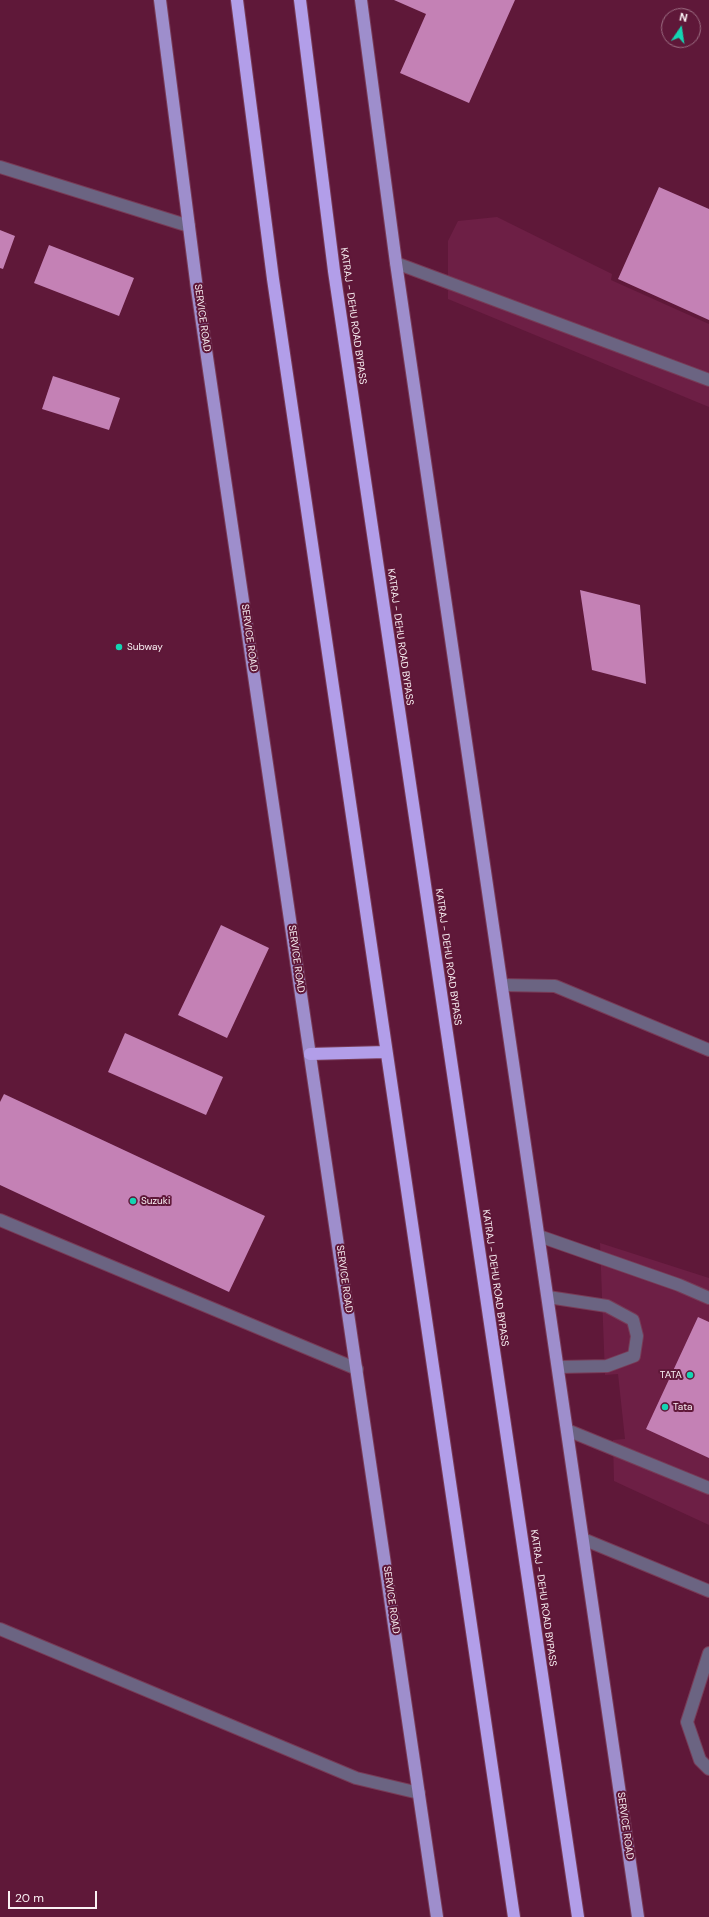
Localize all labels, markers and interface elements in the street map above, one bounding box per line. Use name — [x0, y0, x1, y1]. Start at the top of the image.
north arrow — [661, 8, 701, 48]
text: N — [678, 10, 689, 25]
street label: KATRAJ - DEHU ROAD BYPASS — [337, 247, 369, 385]
street label: SERVICE ROAD — [191, 283, 213, 353]
street label: KATRAJ - DEHU ROAD BYPASS — [384, 568, 416, 706]
street label: SERVICE ROAD — [238, 603, 260, 673]
place label: Subway — [127, 641, 163, 653]
marker: Subway — [114, 642, 124, 652]
street label: KATRAJ - DEHU ROAD BYPASS — [432, 888, 464, 1026]
street label: SERVICE ROAD — [285, 924, 307, 994]
place label: Suzuki — [141, 1195, 170, 1207]
marker: Suzuki — [128, 1196, 138, 1206]
street label: KATRAJ - DEHU ROAD BYPASS — [479, 1209, 511, 1347]
street label: SERVICE ROAD — [333, 1244, 355, 1314]
place label: TATA — [660, 1369, 682, 1381]
marker: TATA — [685, 1370, 695, 1380]
place label: Tata — [673, 1401, 693, 1413]
marker: Tata — [660, 1402, 670, 1412]
street label: KATRAJ - DEHU ROAD BYPASS — [527, 1529, 559, 1667]
street label: SERVICE ROAD — [380, 1565, 402, 1635]
street label: SERVICE ROAD — [614, 1791, 636, 1861]
scale bar — [10, 1883, 99, 1909]
text: 20 m — [15, 1890, 44, 1906]

